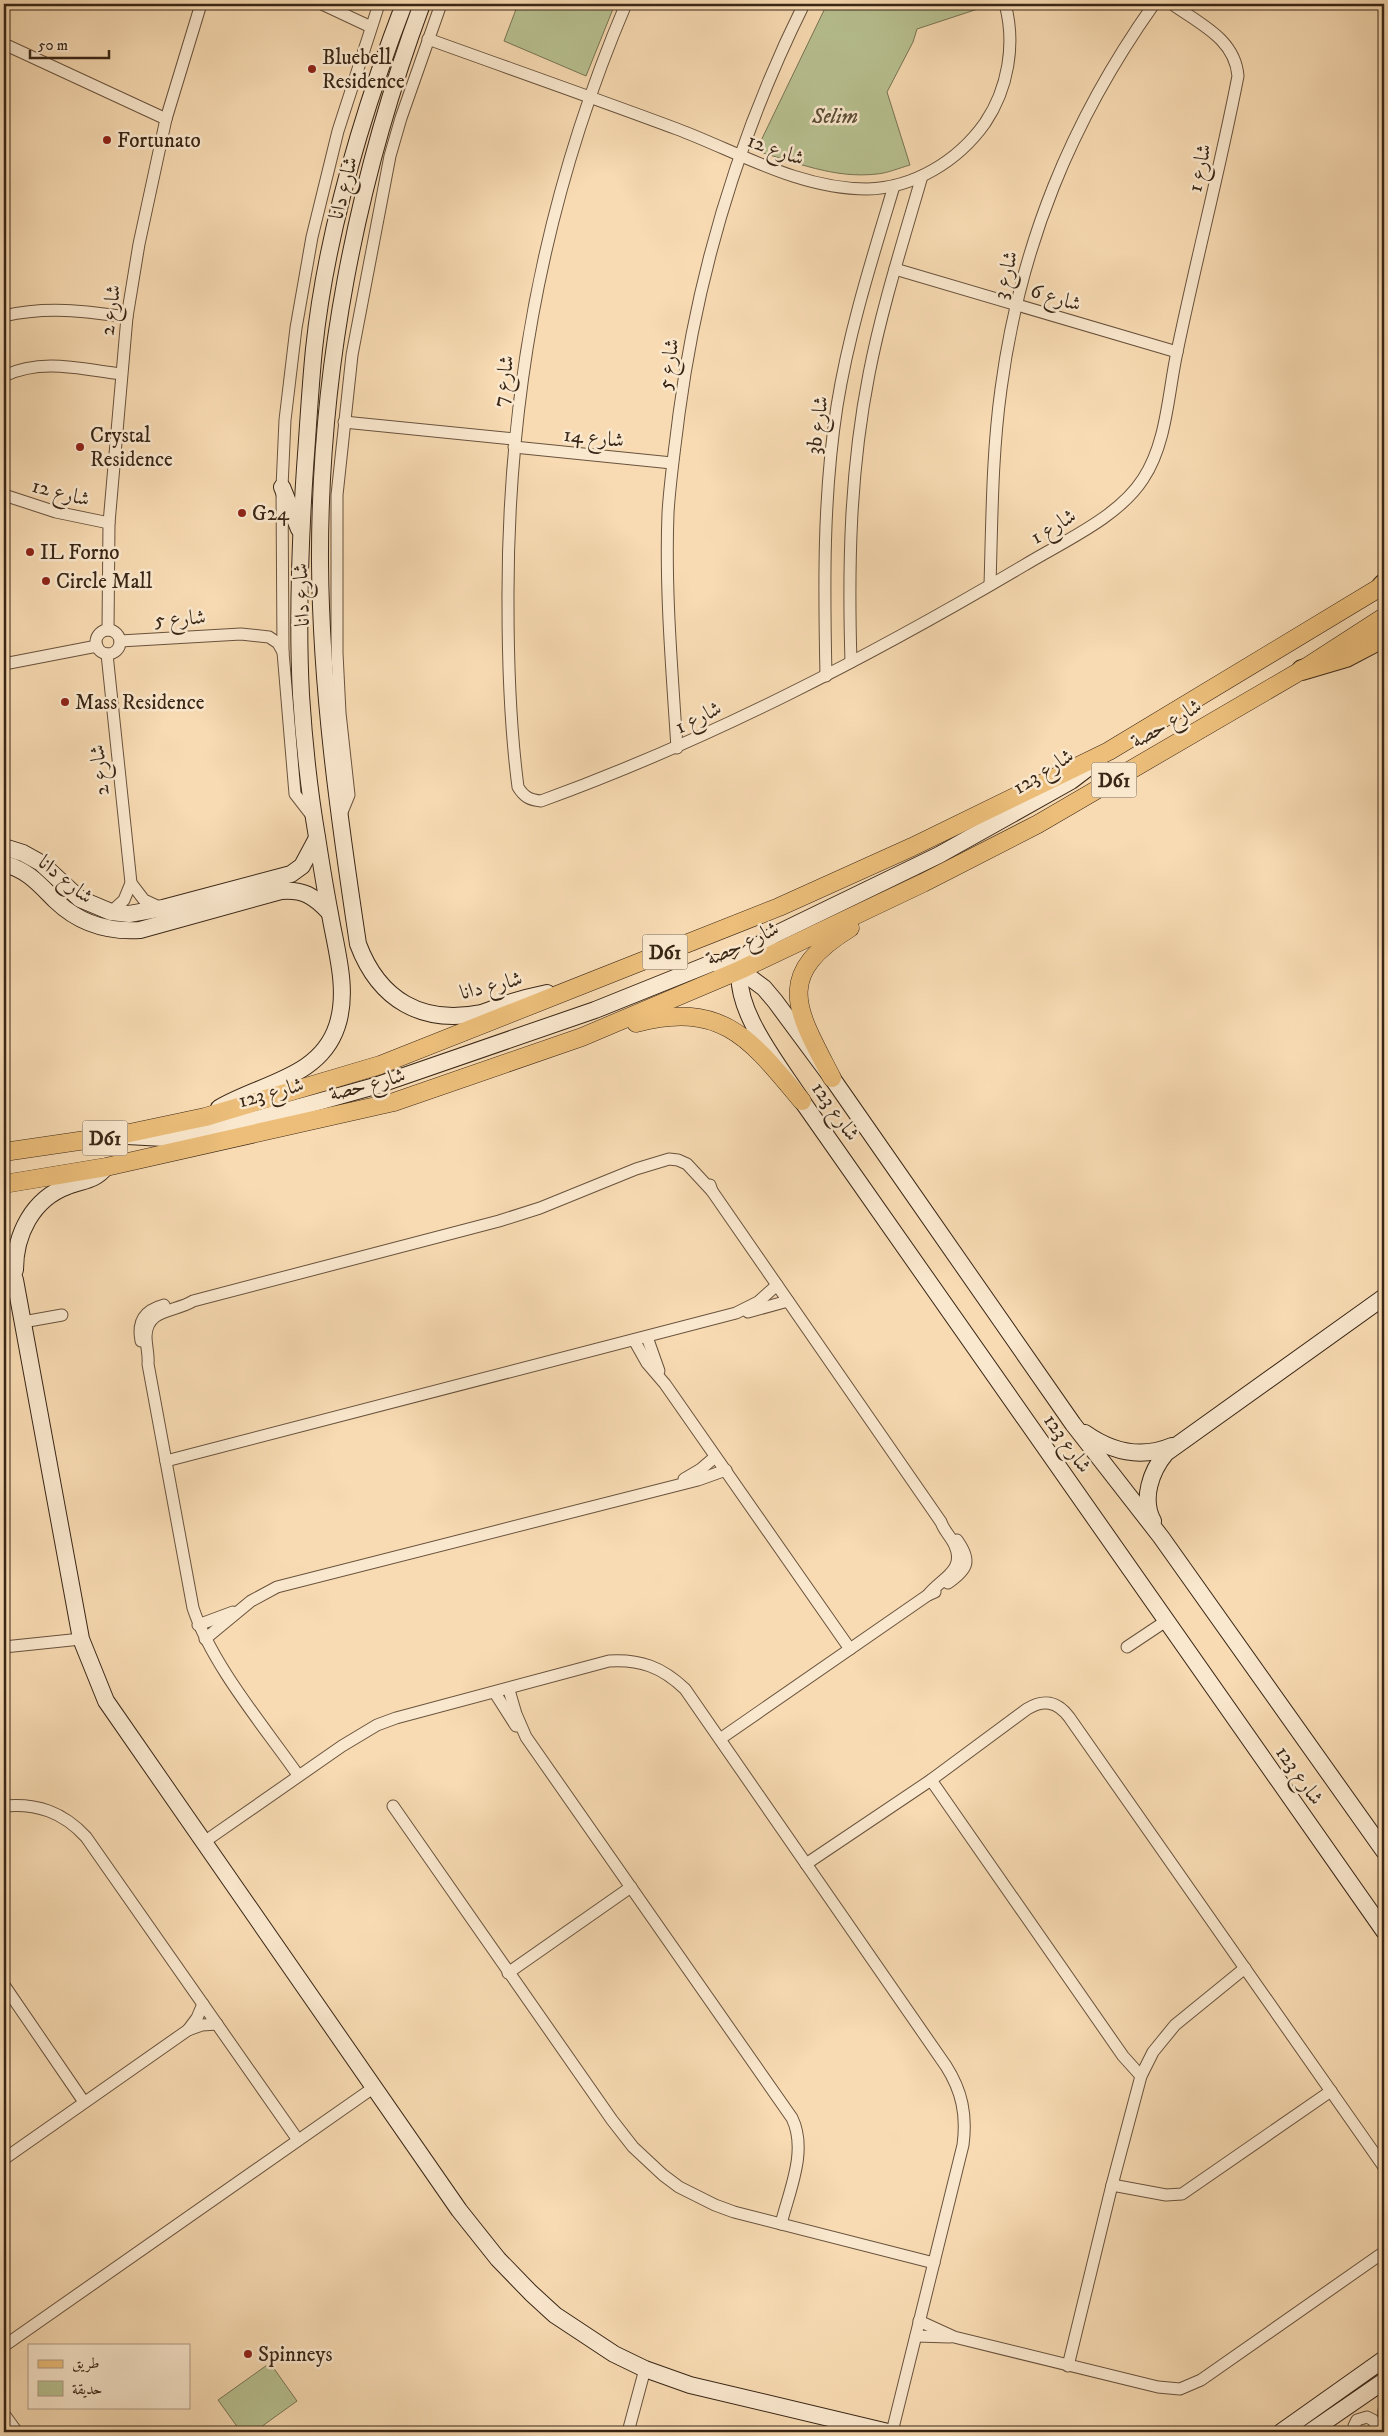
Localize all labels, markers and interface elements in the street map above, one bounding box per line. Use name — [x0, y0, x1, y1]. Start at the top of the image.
scale bar — [30, 28, 109, 60]
text: 50 m — [38, 36, 68, 55]
place label: Bluebell Residence — [322, 45, 405, 95]
marker: Bluebell Residence — [306, 63, 318, 75]
park label: Selim — [811, 104, 858, 130]
place label: Fortunato — [117, 128, 201, 154]
street label: شارع 12 — [742, 128, 808, 176]
marker: Fortunato — [101, 134, 113, 146]
street label: شارع 1 — [1182, 142, 1222, 196]
street label: شارع دانا — [324, 154, 368, 223]
street label: شارع 3 — [987, 248, 1028, 303]
street label: شارع 6 — [1026, 278, 1084, 322]
street label: شارع 2 — [95, 283, 131, 338]
street label: شارع 5 — [652, 337, 690, 392]
street label: شارع 7 — [487, 354, 524, 409]
street label: 3b شارع — [801, 394, 839, 457]
street label: شارع 14 — [562, 422, 625, 458]
place label: Crystal Residence — [90, 423, 173, 473]
marker: Crystal Residence — [74, 441, 86, 453]
street label: شارع 12 — [28, 473, 93, 517]
place label: G24 — [252, 501, 290, 527]
street label: شارع 1 — [1026, 503, 1083, 554]
marker: G24 — [236, 507, 248, 519]
place label: IL Forno — [40, 540, 120, 566]
marker: IL Forno — [24, 546, 36, 558]
street label: شارع دانا — [288, 563, 320, 627]
place label: Circle Mall — [56, 569, 153, 595]
marker: Circle Mall — [40, 575, 52, 587]
street label: شارع 5 — [154, 605, 207, 637]
place label: Mass Residence — [75, 690, 205, 716]
street label: شارع حصة — [1126, 693, 1209, 758]
marker: Mass Residence — [59, 696, 71, 708]
street label: شارع 1 — [671, 696, 728, 744]
street label: شارع 2 — [84, 743, 120, 797]
street label: شارع 123 — [1008, 743, 1081, 804]
road number: D61 — [1092, 762, 1136, 798]
street label: شارع دانا — [30, 850, 98, 913]
street label: شارع حصة — [702, 916, 785, 976]
road number: D61 — [642, 934, 688, 970]
street label: شارع دانا — [457, 966, 526, 1010]
street label: شارع حصة — [326, 1062, 409, 1111]
street label: شارع 123 — [236, 1072, 308, 1118]
street label: شارع 123 — [802, 1077, 865, 1149]
road number: D61 — [82, 1120, 128, 1156]
street label: شارع 123 — [1034, 1409, 1097, 1481]
street label: شارع 123 — [1266, 1741, 1329, 1813]
place label: Spinneys — [258, 2342, 333, 2368]
legend — [28, 2344, 190, 2408]
marker: Spinneys — [242, 2348, 254, 2360]
text: طريق — [72, 2354, 99, 2373]
text: حديقة — [72, 2380, 102, 2399]

